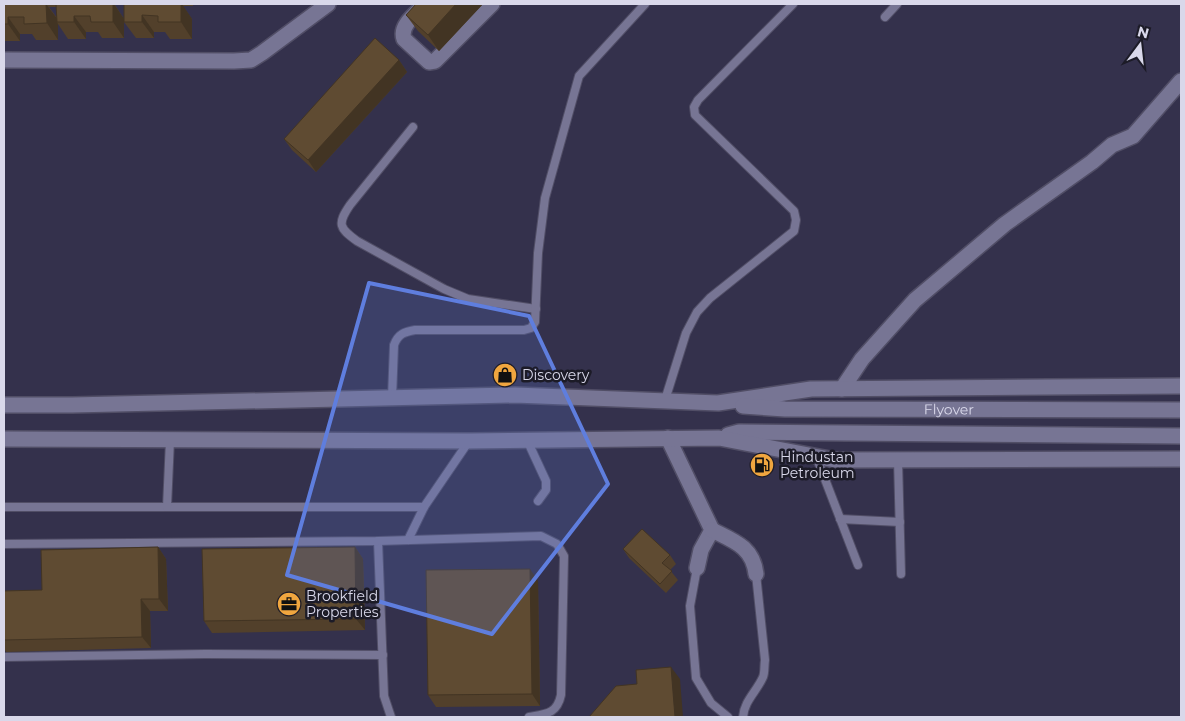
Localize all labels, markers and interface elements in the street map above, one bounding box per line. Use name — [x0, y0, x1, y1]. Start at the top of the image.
north arrow — [1115, 20, 1165, 70]
text: N — [1136, 22, 1151, 43]
shop icon: Discovery — [492, 362, 518, 388]
place label: Discovery — [522, 366, 590, 384]
street label: Flyover — [924, 400, 974, 418]
place label: Hindustan Petroleum — [780, 448, 855, 482]
fuel station icon: Hindustan Petroleum — [749, 452, 775, 478]
place label: Brookfield Properties — [306, 587, 379, 621]
office icon: Brookfield Properties — [276, 591, 302, 617]

